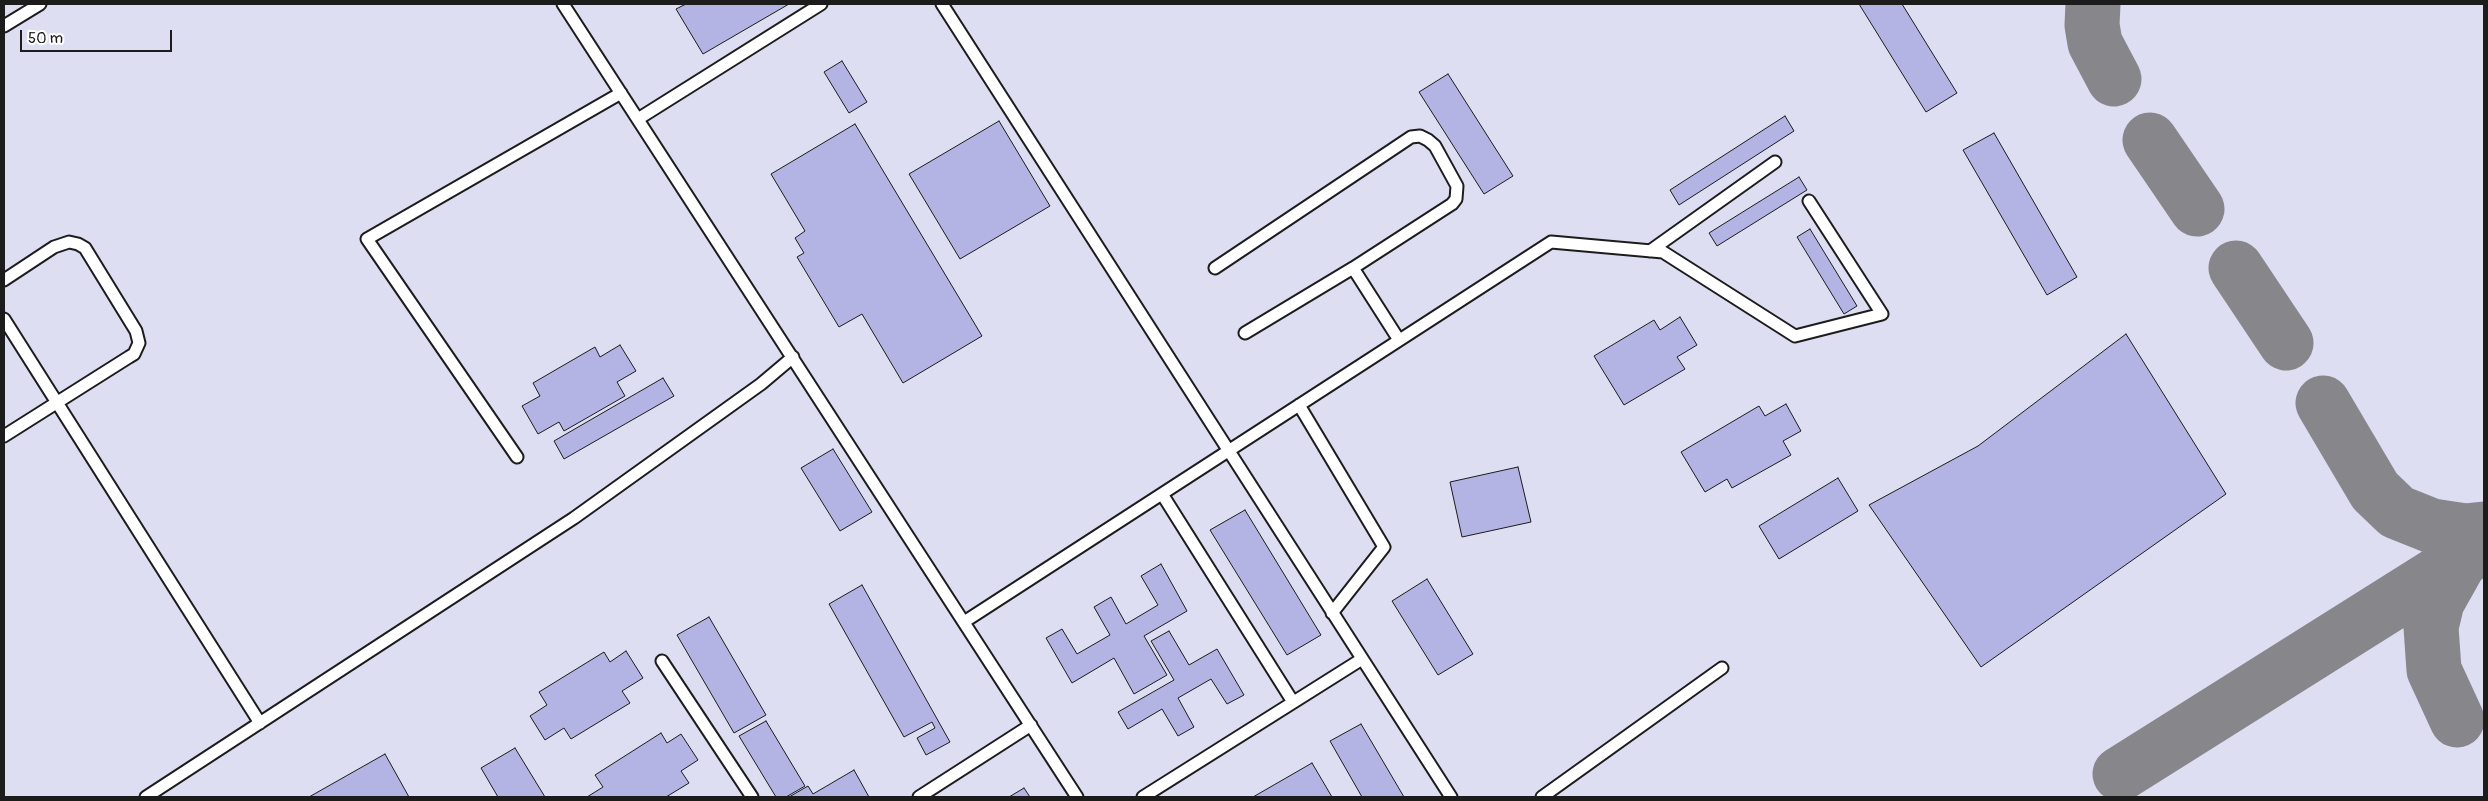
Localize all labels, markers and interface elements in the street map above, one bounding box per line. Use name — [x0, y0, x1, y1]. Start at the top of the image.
scale bar — [22, 20, 175, 52]
text: 50 m — [28, 29, 63, 48]

